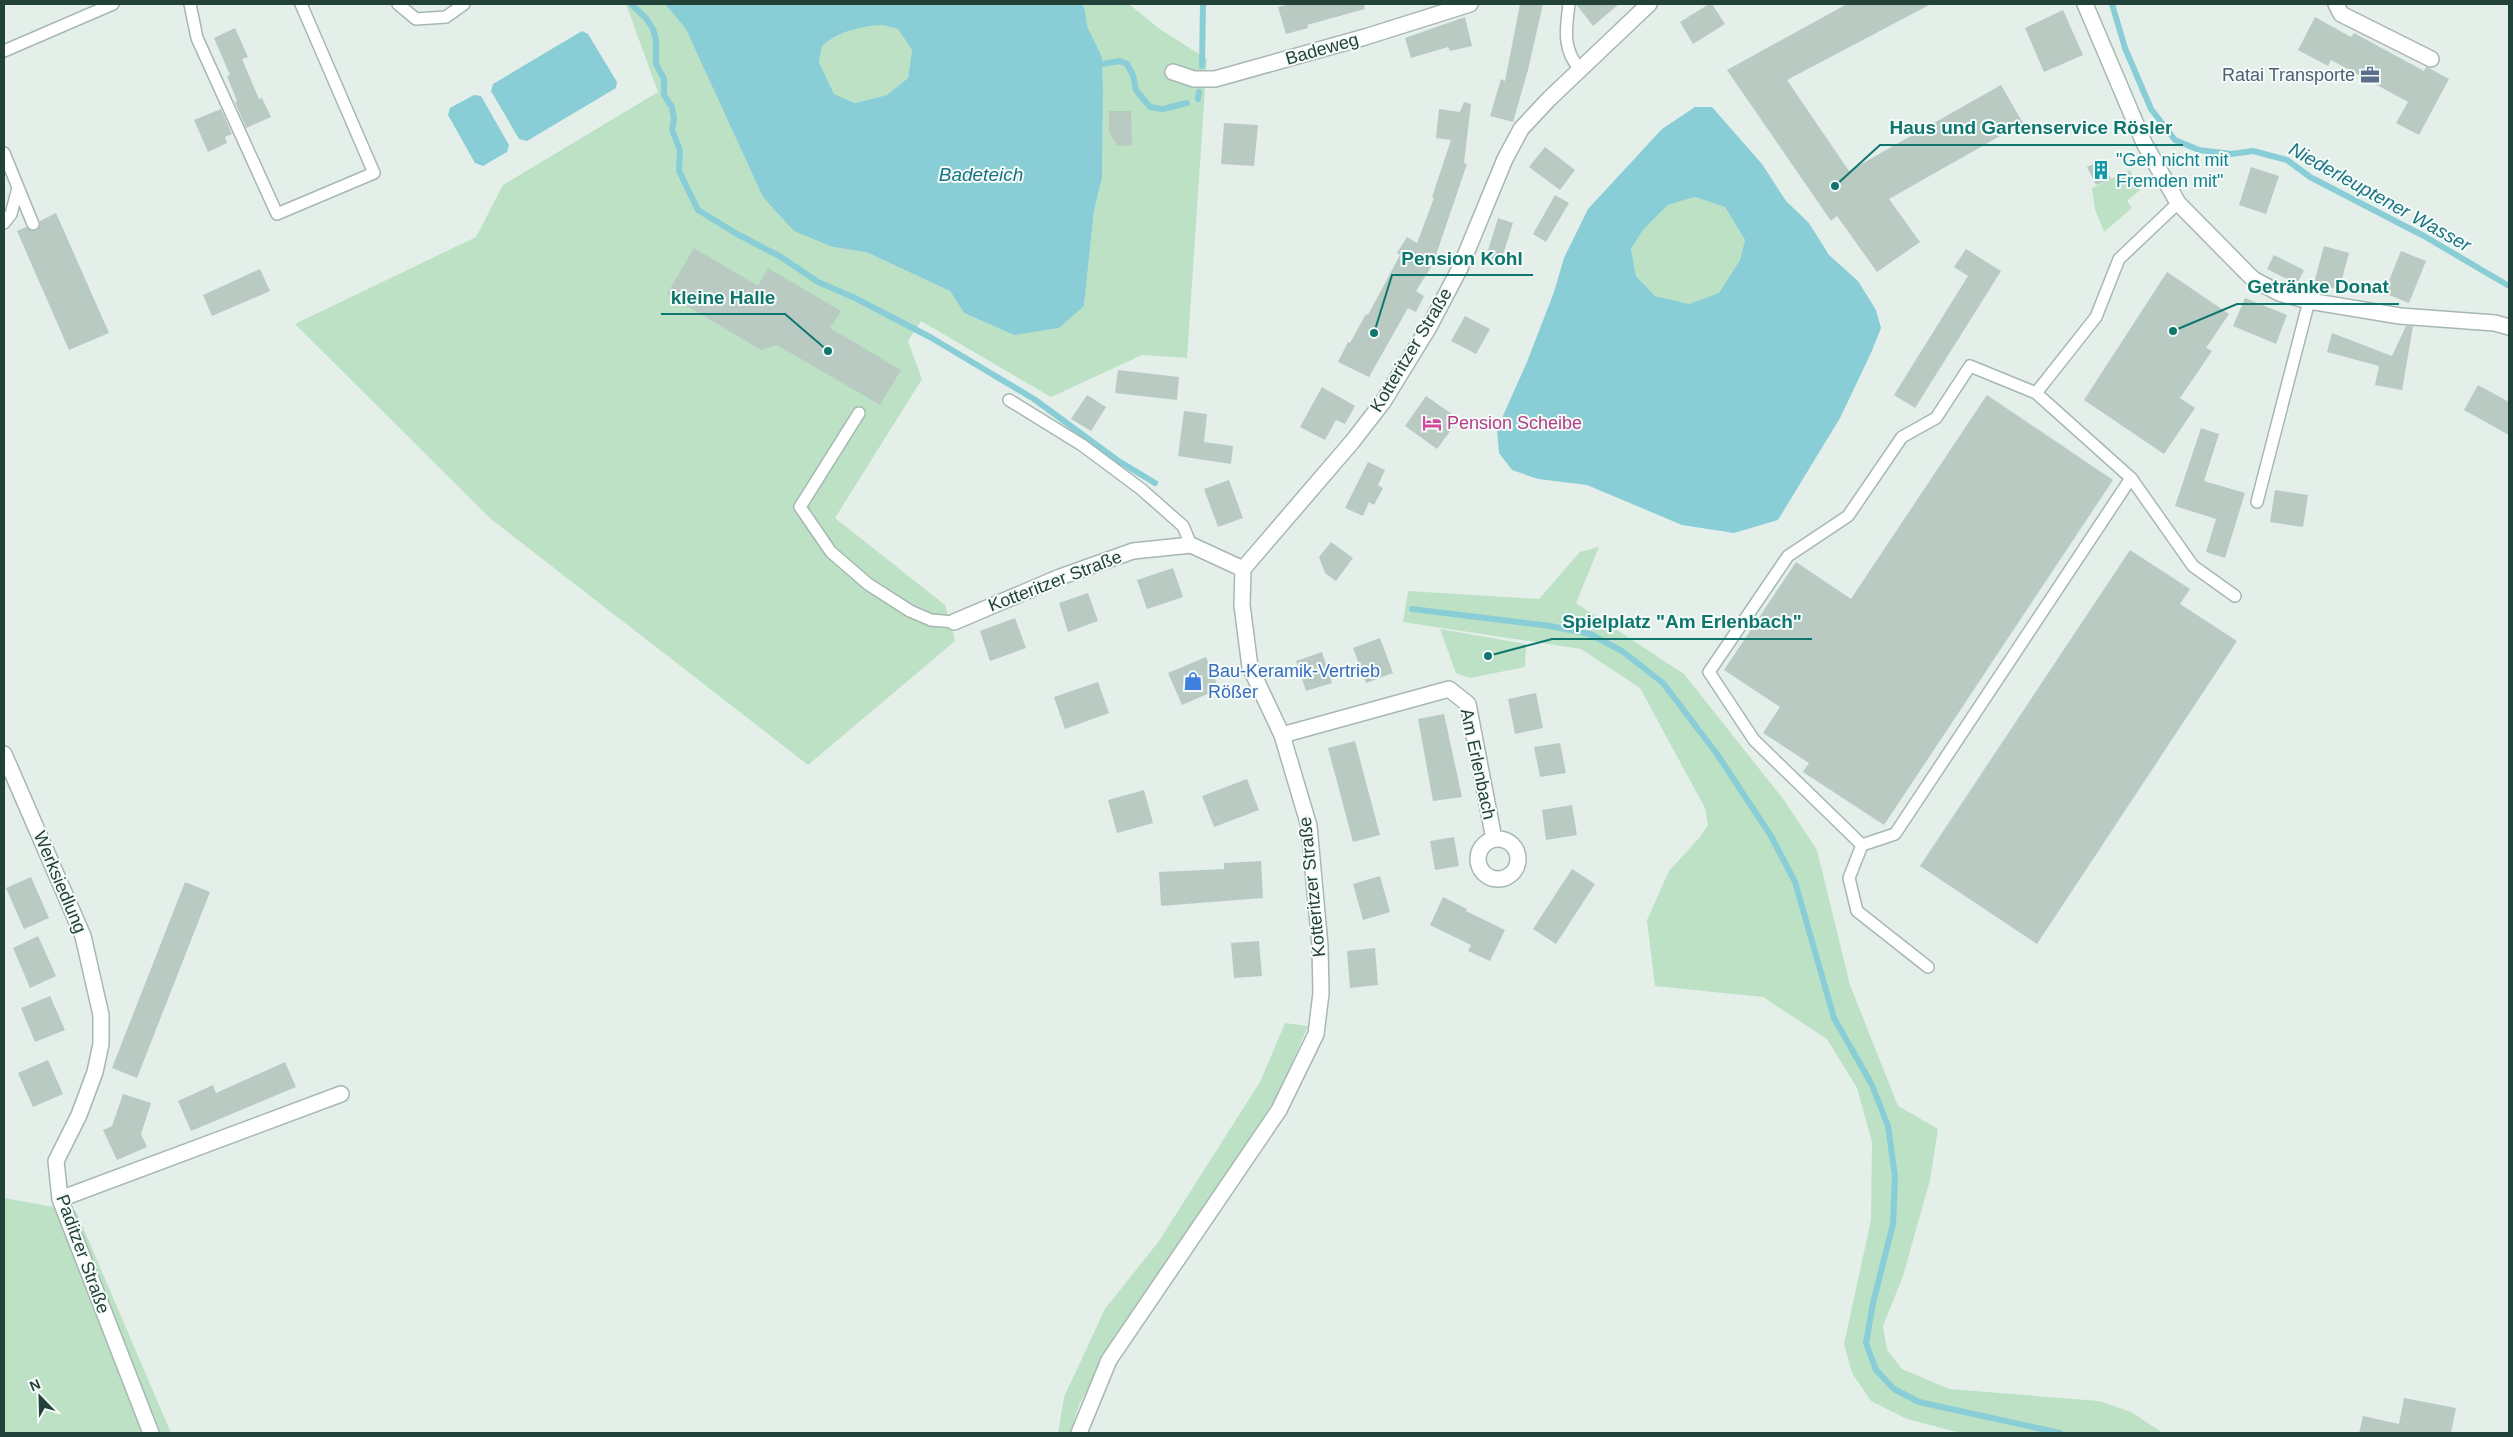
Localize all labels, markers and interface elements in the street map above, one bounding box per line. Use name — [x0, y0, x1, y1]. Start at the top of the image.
street label: Badeweg — [1283, 29, 1361, 69]
office icon: Ratai Transporte — [2359, 64, 2381, 86]
place label: Ratai Transporte — [2222, 65, 2355, 85]
callout: Haus und Gartenservice Rösler — [1880, 111, 2183, 145]
text: Haus und Gartenservice Rösler — [1890, 117, 2173, 138]
water label: Niederleuptener Wasser — [2285, 138, 2475, 256]
place label: "Geh nicht mit Fremden mit" — [2116, 150, 2228, 191]
building icon: "Geh nicht mit Fremden mit" — [2090, 159, 2112, 181]
water label: Badeteich — [939, 164, 1023, 185]
callout: Pension Kohl — [1392, 241, 1533, 275]
text: Pension Kohl — [1401, 248, 1523, 269]
callout: Getränke Donat — [2237, 270, 2399, 304]
text: Getränke Donat — [2247, 276, 2389, 297]
callout: kleine Halle — [661, 280, 785, 314]
street label: Kotteritzer Straße — [1366, 284, 1456, 416]
text: kleine Halle — [671, 287, 775, 308]
hotel icon: Pension Scheibe — [1421, 412, 1443, 434]
place label: Pension Scheibe — [1447, 413, 1582, 433]
street label: Kotteritzer Straße — [986, 546, 1124, 616]
callout: Spielplatz "Am Erlenbach" — [1552, 605, 1812, 639]
text: Spielplatz "Am Erlenbach" — [1562, 611, 1802, 632]
place label: Bau-Keramik-Vertrieb Rößer — [1208, 661, 1380, 702]
shop icon: Bau-Keramik-Vertrieb Rößer — [1182, 670, 1204, 692]
street label: Am Erlenbach — [1456, 707, 1500, 821]
street label: Kotteritzer Straße — [1295, 816, 1329, 958]
street label: Werksiedlung — [30, 828, 90, 936]
street label: Paditzer Straße — [52, 1192, 114, 1316]
north arrow — [15, 1372, 65, 1422]
text: N — [27, 1376, 43, 1394]

